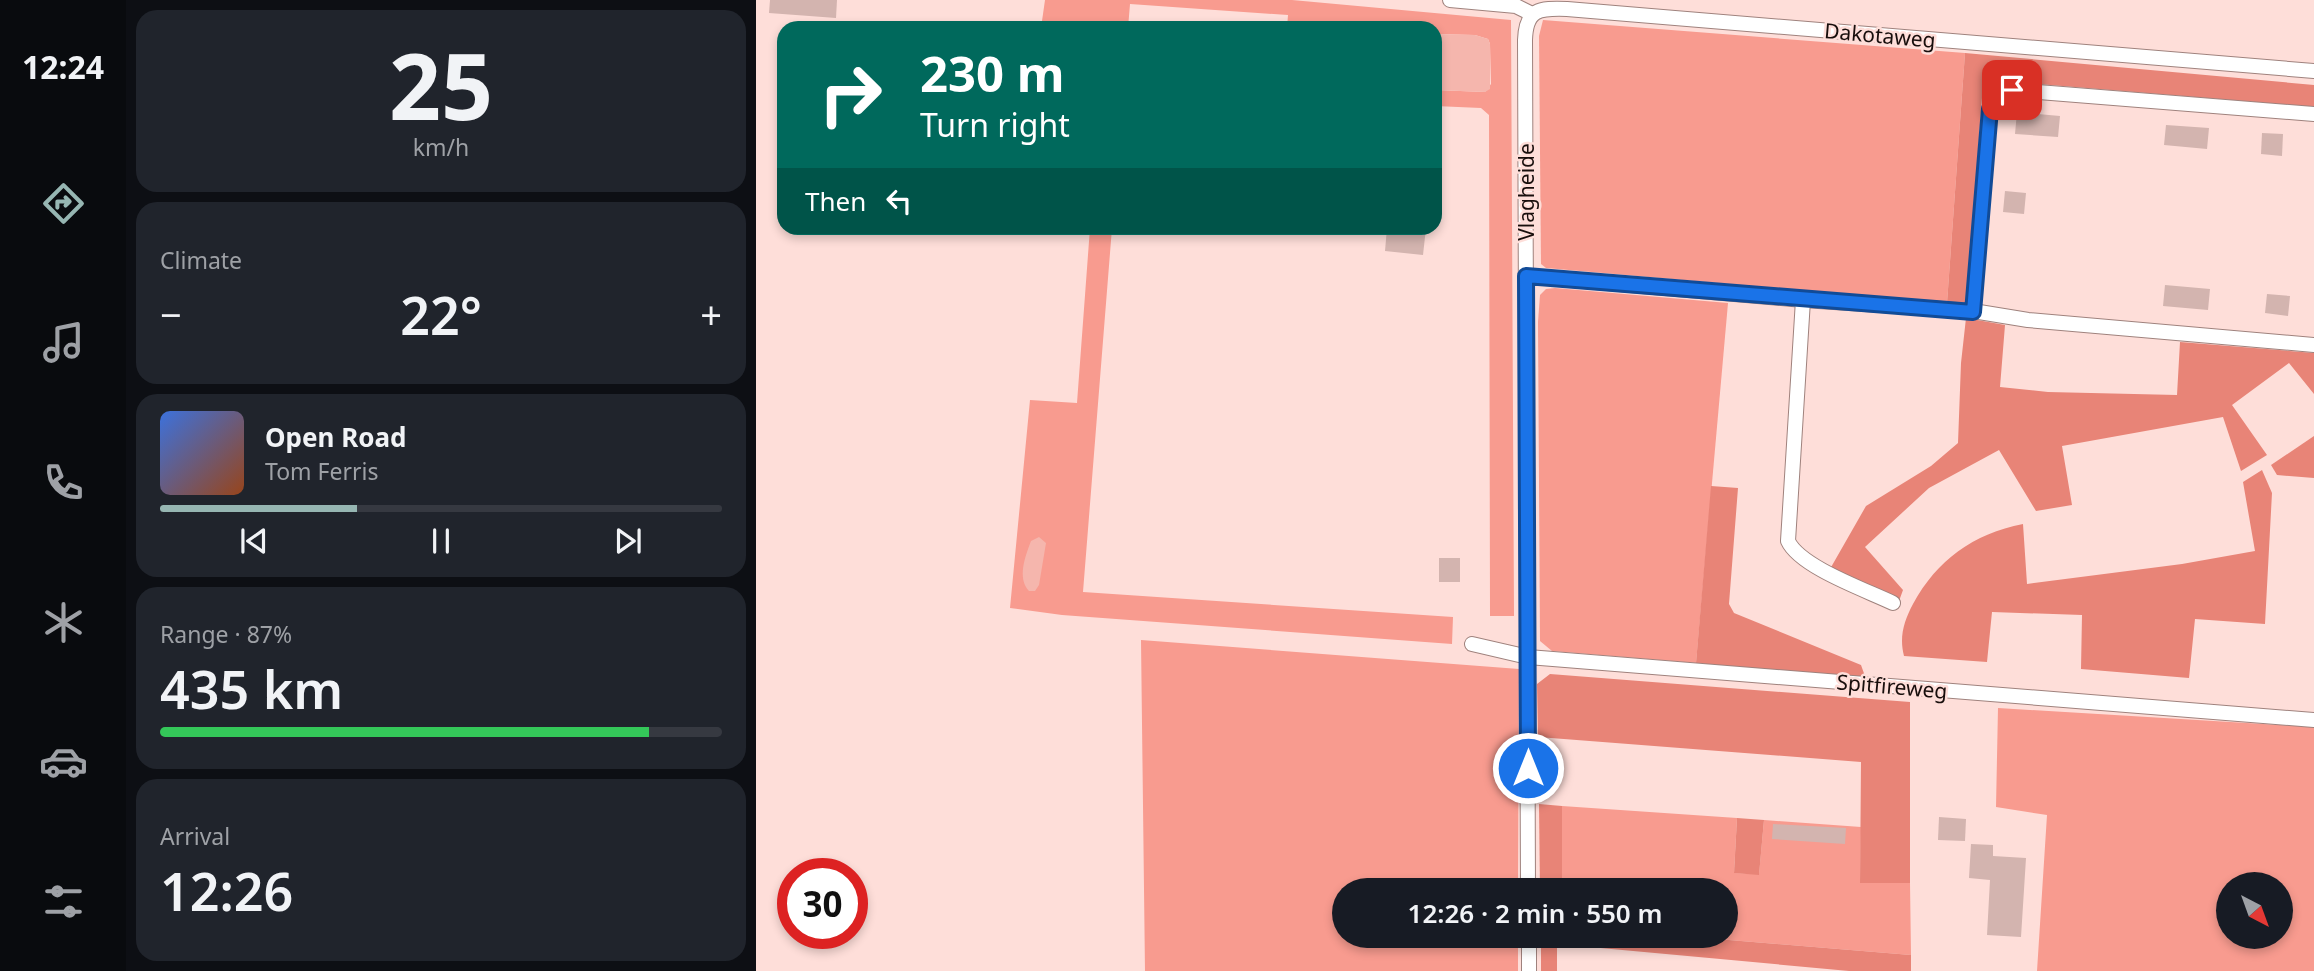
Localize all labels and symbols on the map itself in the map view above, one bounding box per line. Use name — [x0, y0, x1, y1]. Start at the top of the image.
street label: Dakotaweg — [1823, 16, 1937, 54]
pin — [1982, 60, 2042, 120]
street label: Vlagheide — [1512, 143, 1540, 241]
street label: Spitfireweg — [1835, 667, 1949, 705]
position arrow — [1491, 731, 1565, 805]
speed limit sign: 30 — [777, 858, 868, 949]
north arrow — [2216, 872, 2292, 948]

